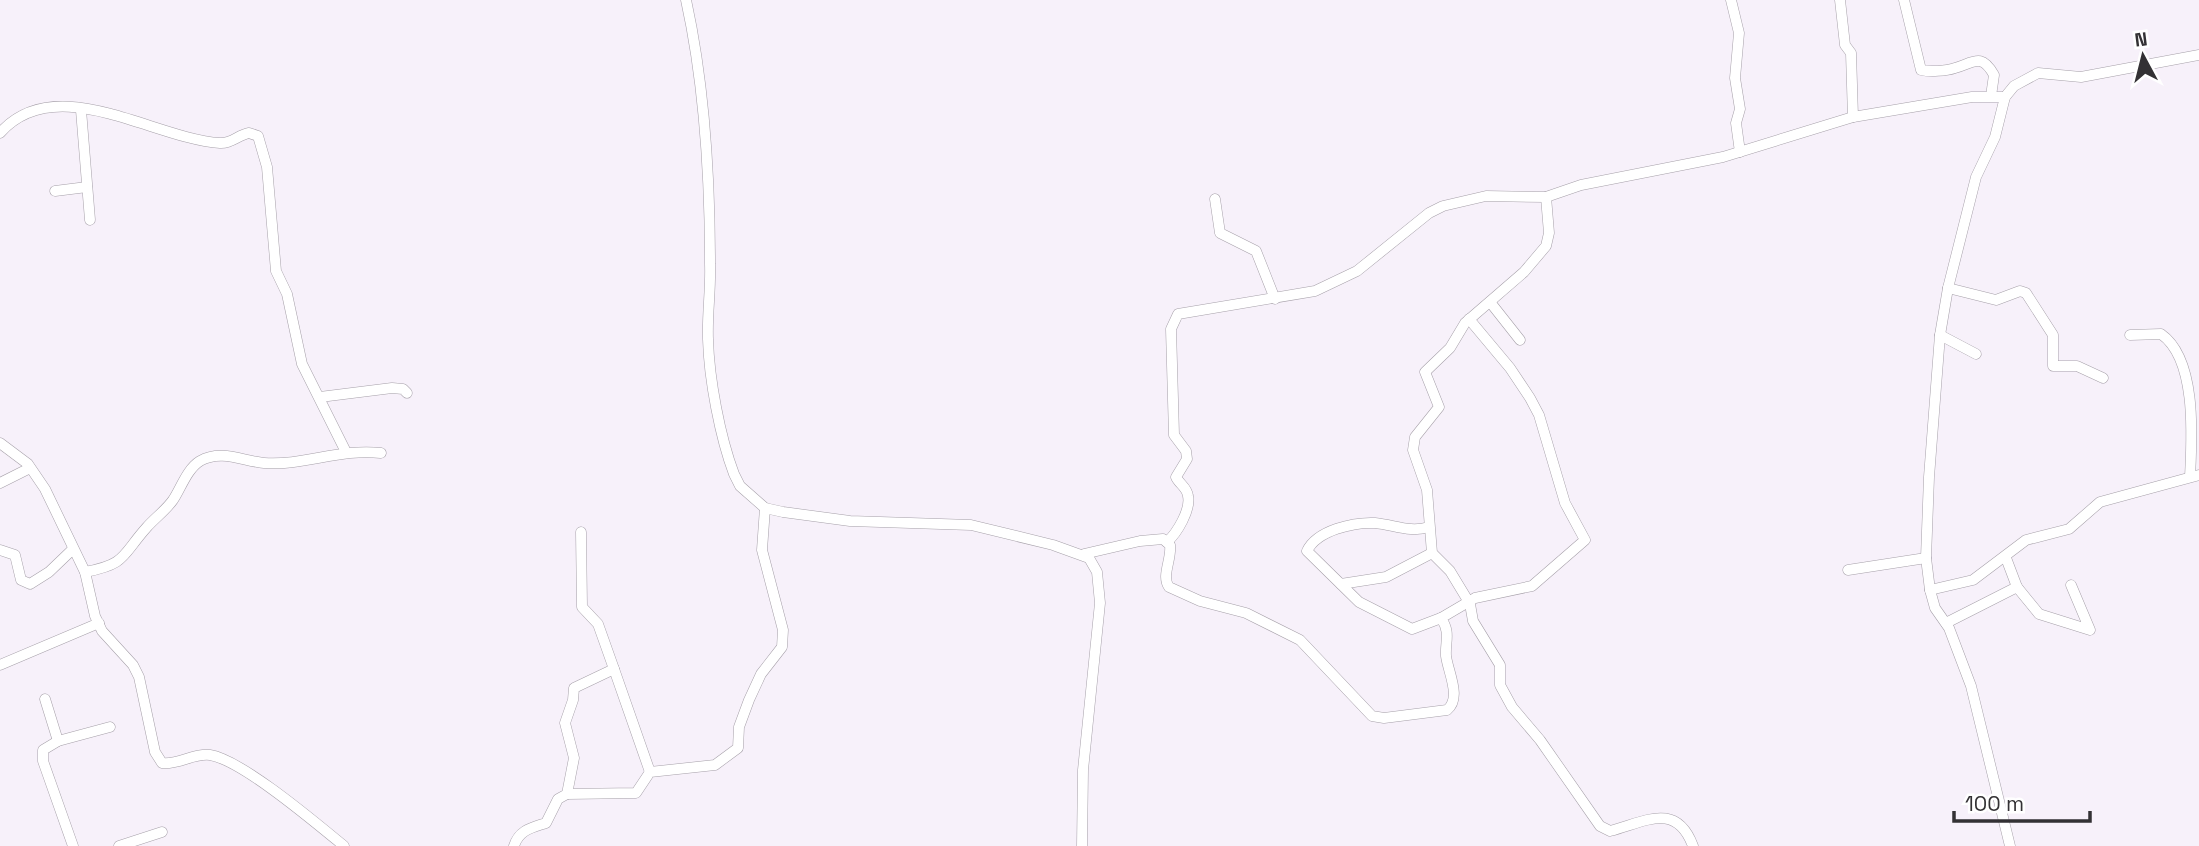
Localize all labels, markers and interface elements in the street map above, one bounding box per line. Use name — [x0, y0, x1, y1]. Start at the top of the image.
north arrow — [2108, 21, 2178, 91]
text: N — [2133, 26, 2149, 53]
scale bar — [1954, 780, 2090, 824]
text: 100 m — [1965, 790, 2024, 817]

